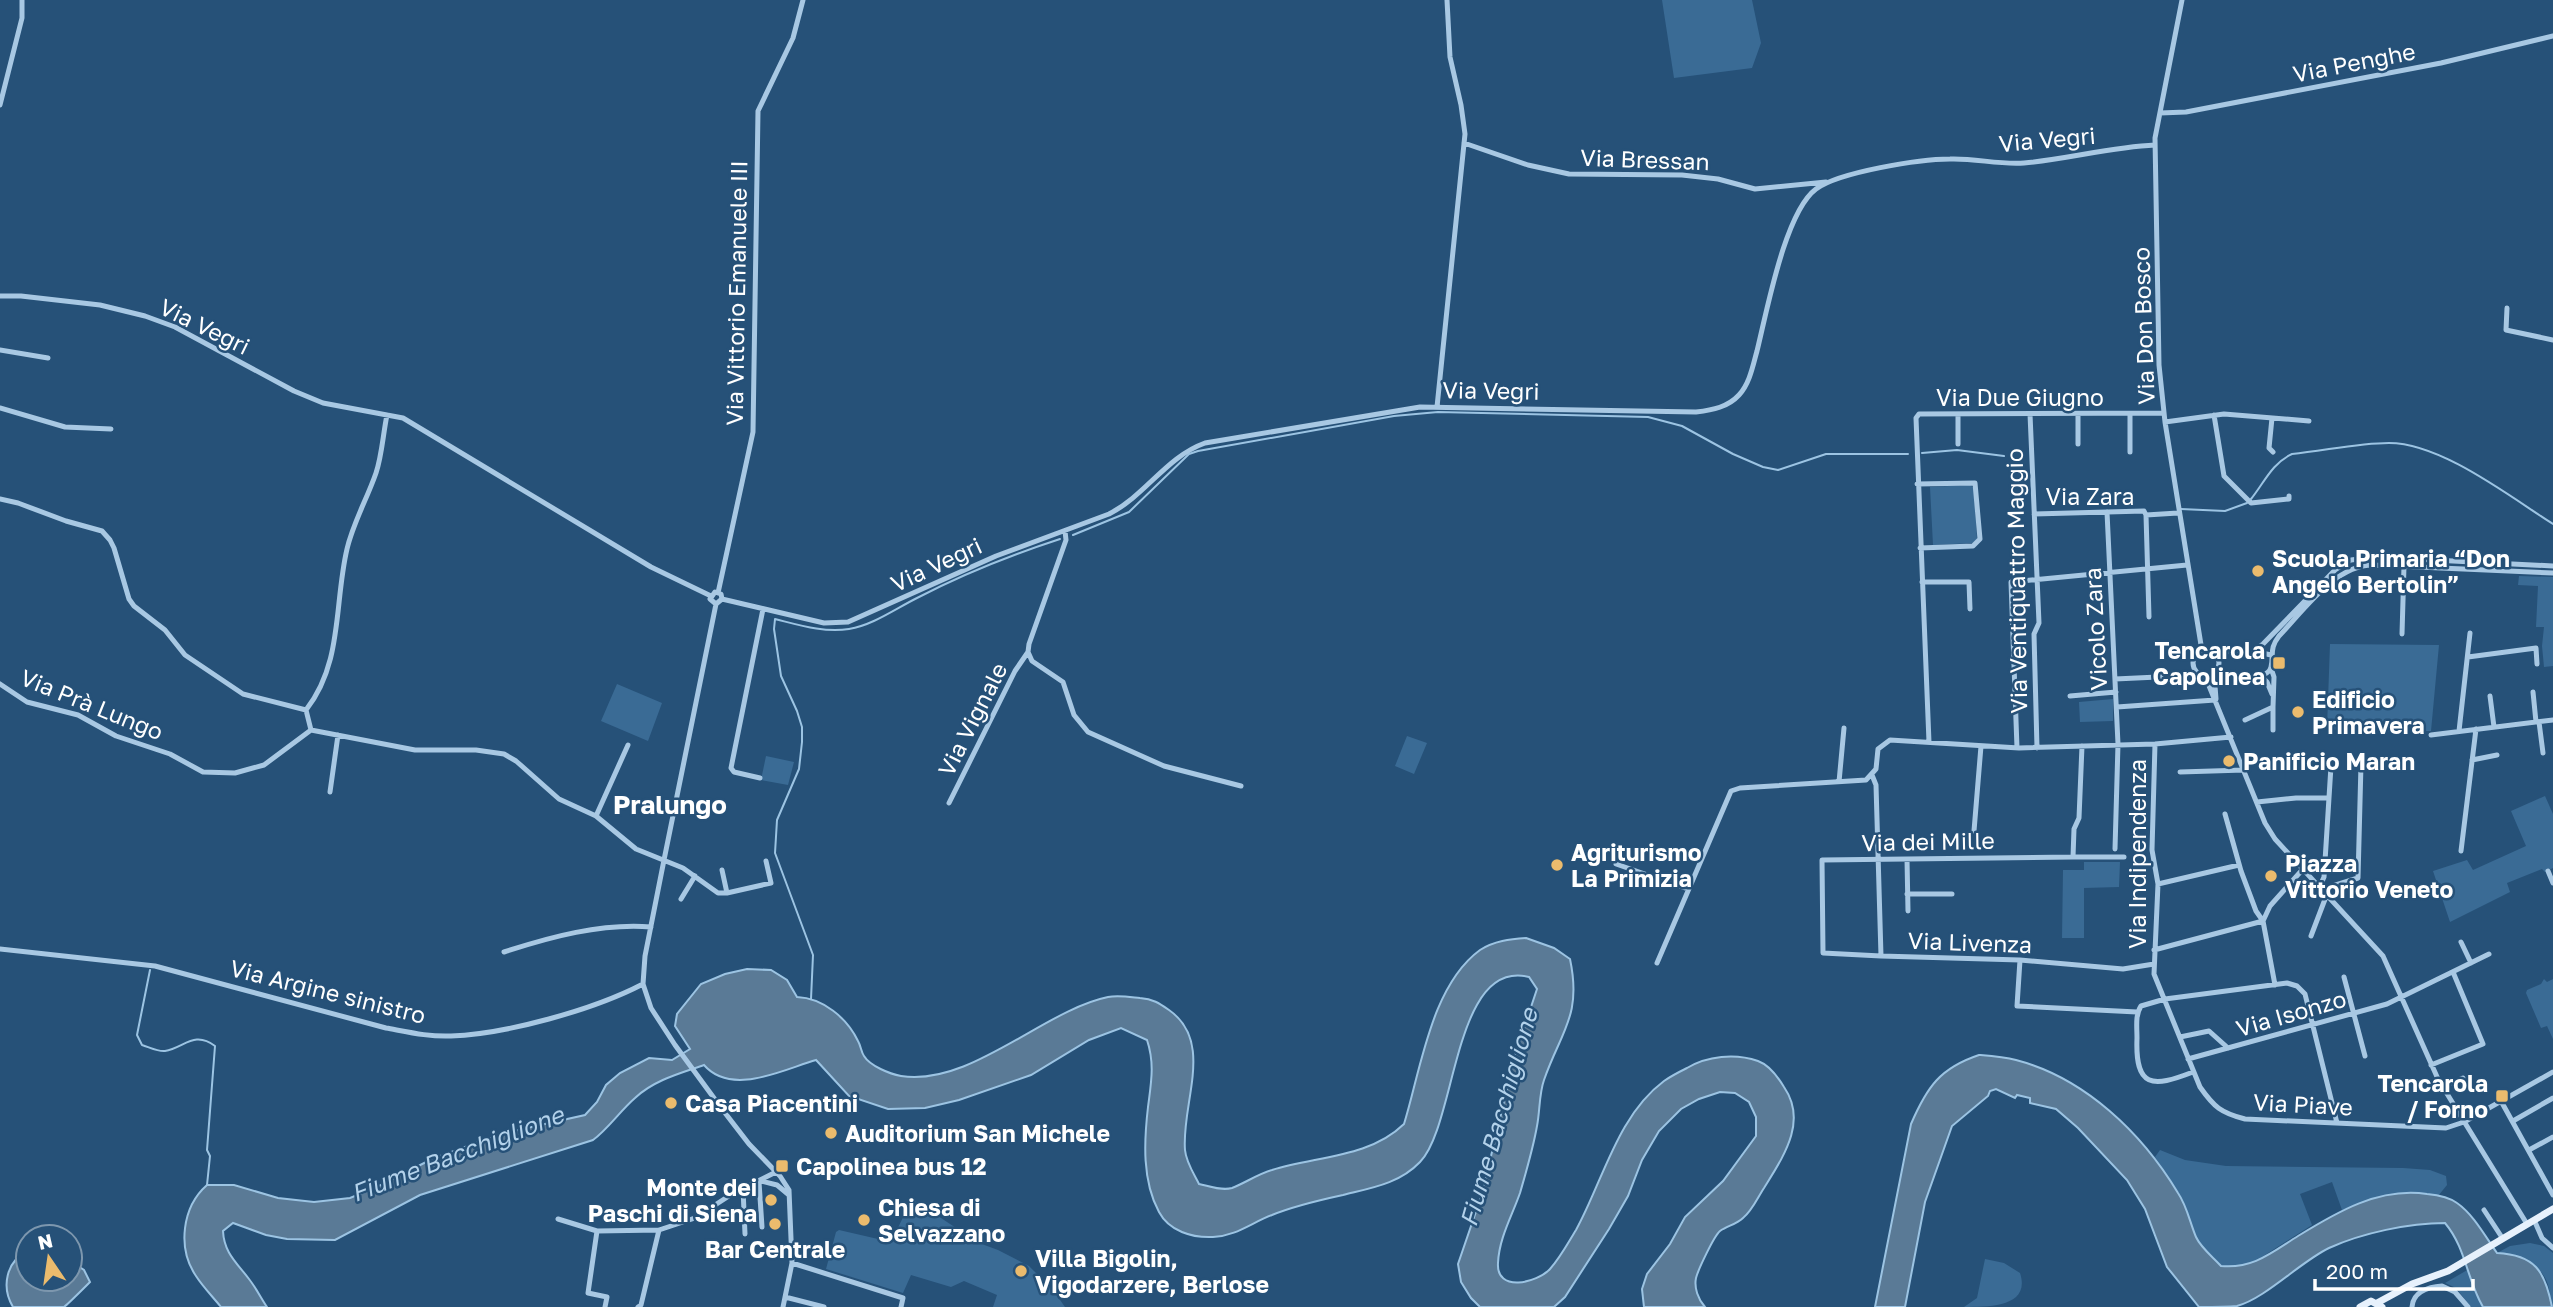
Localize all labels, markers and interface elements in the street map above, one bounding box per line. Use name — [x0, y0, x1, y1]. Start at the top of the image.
street label: Via Penghe — [2290, 36, 2418, 88]
street label: Via Vegri — [1997, 121, 2097, 157]
street label: Via Bressan — [1580, 143, 1710, 175]
street label: Via Vittorio Emanuele III — [720, 160, 752, 426]
street label: Via Don Bosco — [2126, 247, 2160, 405]
street label: Via Vegri — [155, 292, 255, 360]
street label: Via Vegri — [1442, 375, 1540, 405]
street label: Via Due Giugno — [1936, 383, 2104, 411]
street label: Via Ventiquattro Maggio — [2000, 448, 2032, 714]
street label: Via Zara — [2046, 482, 2134, 510]
street label: Via Vegri — [886, 531, 986, 597]
place label: Scuola Primaria “Don Angelo Bertolin” — [2272, 544, 2510, 598]
marker: Scuola Primaria “Don Angelo Bertolin” — [2250, 563, 2266, 579]
street label: Vicolo Zara — [2078, 567, 2112, 691]
place label: Tencarola Capolinea — [2153, 636, 2265, 690]
marker: Tencarola Capolinea — [2271, 655, 2287, 671]
street label: Via Vignale — [931, 658, 1013, 780]
street label: Via Prà Lungo — [17, 663, 167, 745]
place label: Edificio Primavera — [2312, 685, 2425, 739]
marker: Edificio Primavera — [2290, 704, 2306, 720]
place label: Panificio Maran — [2243, 747, 2415, 775]
marker: Panificio Maran — [2221, 753, 2237, 769]
street label: Via Indipendenza — [2123, 759, 2151, 949]
district label: Pralungo — [613, 789, 727, 820]
street label: Via dei Mille — [1861, 826, 1995, 856]
place label: Agriturismo La Primizia — [1571, 838, 1702, 892]
place label: Piazza Vittorio Veneto — [2285, 849, 2454, 903]
marker: Agriturismo La Primizia — [1549, 857, 1565, 873]
marker: Piazza Vittorio Veneto — [2263, 868, 2279, 884]
street label: Via Livenza — [1907, 926, 2033, 958]
street label: Via Argine sinistro — [227, 953, 429, 1029]
street label: Via Isonzo — [2233, 984, 2349, 1042]
water label: Fiume Bacchiglione — [1453, 1003, 1545, 1230]
place label: Tencarola / Forno — [2377, 1069, 2488, 1123]
street label: Via Piave — [2252, 1087, 2354, 1121]
marker: Tencarola / Forno — [2494, 1088, 2510, 1104]
place label: Casa Piacentini — [685, 1089, 858, 1117]
marker: Casa Piacentini — [663, 1095, 679, 1111]
water label: Fiume Bacchiglione — [347, 1098, 570, 1208]
place label: Auditorium San Michele — [845, 1119, 1110, 1147]
marker: Auditorium San Michele — [823, 1125, 839, 1141]
place label: Capolinea bus 12 — [796, 1152, 987, 1180]
marker: Capolinea bus 12 — [774, 1158, 790, 1174]
place label: Monte dei Paschi di Siena — [588, 1173, 757, 1227]
marker: Monte dei Paschi di Siena — [763, 1192, 779, 1208]
place label: Chiesa di Selvazzano — [878, 1193, 1006, 1247]
marker: Chiesa di Selvazzano — [856, 1212, 872, 1228]
marker: Bar Centrale — [767, 1216, 783, 1232]
north arrow — [14, 1223, 84, 1293]
text: N — [35, 1228, 55, 1254]
place label: Bar Centrale — [705, 1235, 845, 1263]
place label: Villa Bigolin, Vigodarzere, Berlose — [1035, 1244, 1269, 1298]
scale bar — [2315, 1248, 2472, 1292]
text: 200 m — [2326, 1258, 2388, 1284]
marker: Villa Bigolin, Vigodarzere, Berlose — [1013, 1263, 1029, 1279]

